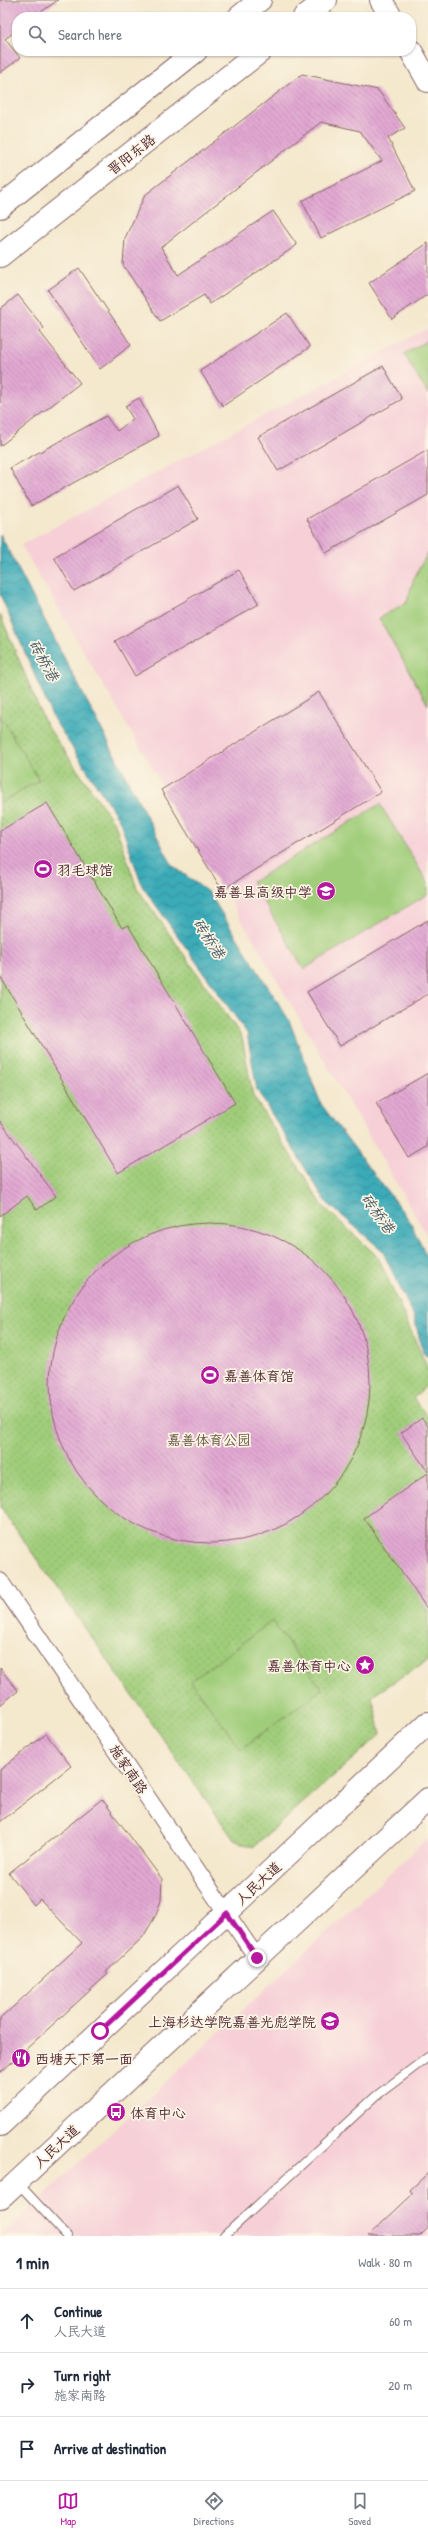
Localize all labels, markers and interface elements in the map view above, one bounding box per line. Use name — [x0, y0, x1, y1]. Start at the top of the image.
search box — [12, 12, 416, 56]
icon: search — [26, 23, 48, 45]
text: Search here — [58, 24, 122, 45]
street label: 晋阳东路 — [103, 129, 159, 179]
water label: 砖桥港 — [24, 635, 65, 687]
sports icon: 羽毛球馆 — [32, 858, 54, 880]
place label: 羽毛球馆 — [57, 860, 113, 879]
school or university icon: 嘉善县高级中学 — [315, 880, 337, 902]
place label: 嘉善县高级中学 — [214, 882, 312, 901]
water label: 砖桥港 — [188, 913, 231, 964]
water label: 砖桥港 — [356, 1189, 401, 1239]
sports icon: 嘉善体育馆 — [199, 1364, 221, 1386]
place label: 嘉善体育馆 — [224, 1366, 294, 1385]
park label: 嘉善体育公园 — [167, 1430, 251, 1449]
place icon: 嘉善体育中心 — [354, 1654, 376, 1676]
place label: 嘉善体育中心 — [267, 1656, 351, 1675]
street label: 施家南路 — [105, 1740, 153, 1798]
street label: 人民大道 — [231, 1857, 285, 1909]
route end — [248, 1949, 266, 1967]
school or university icon: 上海杉达学院嘉善光彪学院 — [319, 2010, 341, 2032]
place label: 上海杉达学院嘉善光彪学院 — [148, 2012, 316, 2031]
route start — [91, 2022, 109, 2040]
restaurant icon: 西塘天下第一面 — [10, 2047, 32, 2069]
place label: 西塘天下第一面 — [35, 2049, 133, 2068]
bus stop icon: 体育中心 — [105, 2101, 127, 2123]
place label: 体育中心 — [130, 2103, 186, 2122]
street label: 人民大道 — [29, 2120, 83, 2172]
text: 1 min — [16, 2251, 49, 2274]
text: Walk · 80 m — [358, 2253, 412, 2271]
text: Continue — [54, 2301, 102, 2322]
icon: ahead — [16, 2310, 38, 2332]
text: 60 m — [389, 2312, 412, 2330]
text: 人民大道 — [54, 2322, 106, 2340]
text: Turn right — [54, 2365, 110, 2386]
icon: right — [16, 2374, 38, 2396]
text: 20 m — [388, 2376, 412, 2394]
text: 施家南路 — [54, 2386, 106, 2404]
icon: arrive — [16, 2438, 38, 2460]
text: Arrive at destination — [54, 2438, 166, 2459]
tab: Map — [57, 2490, 79, 2528]
tab: Directions — [194, 2490, 234, 2528]
tab: Saved — [348, 2490, 371, 2528]

